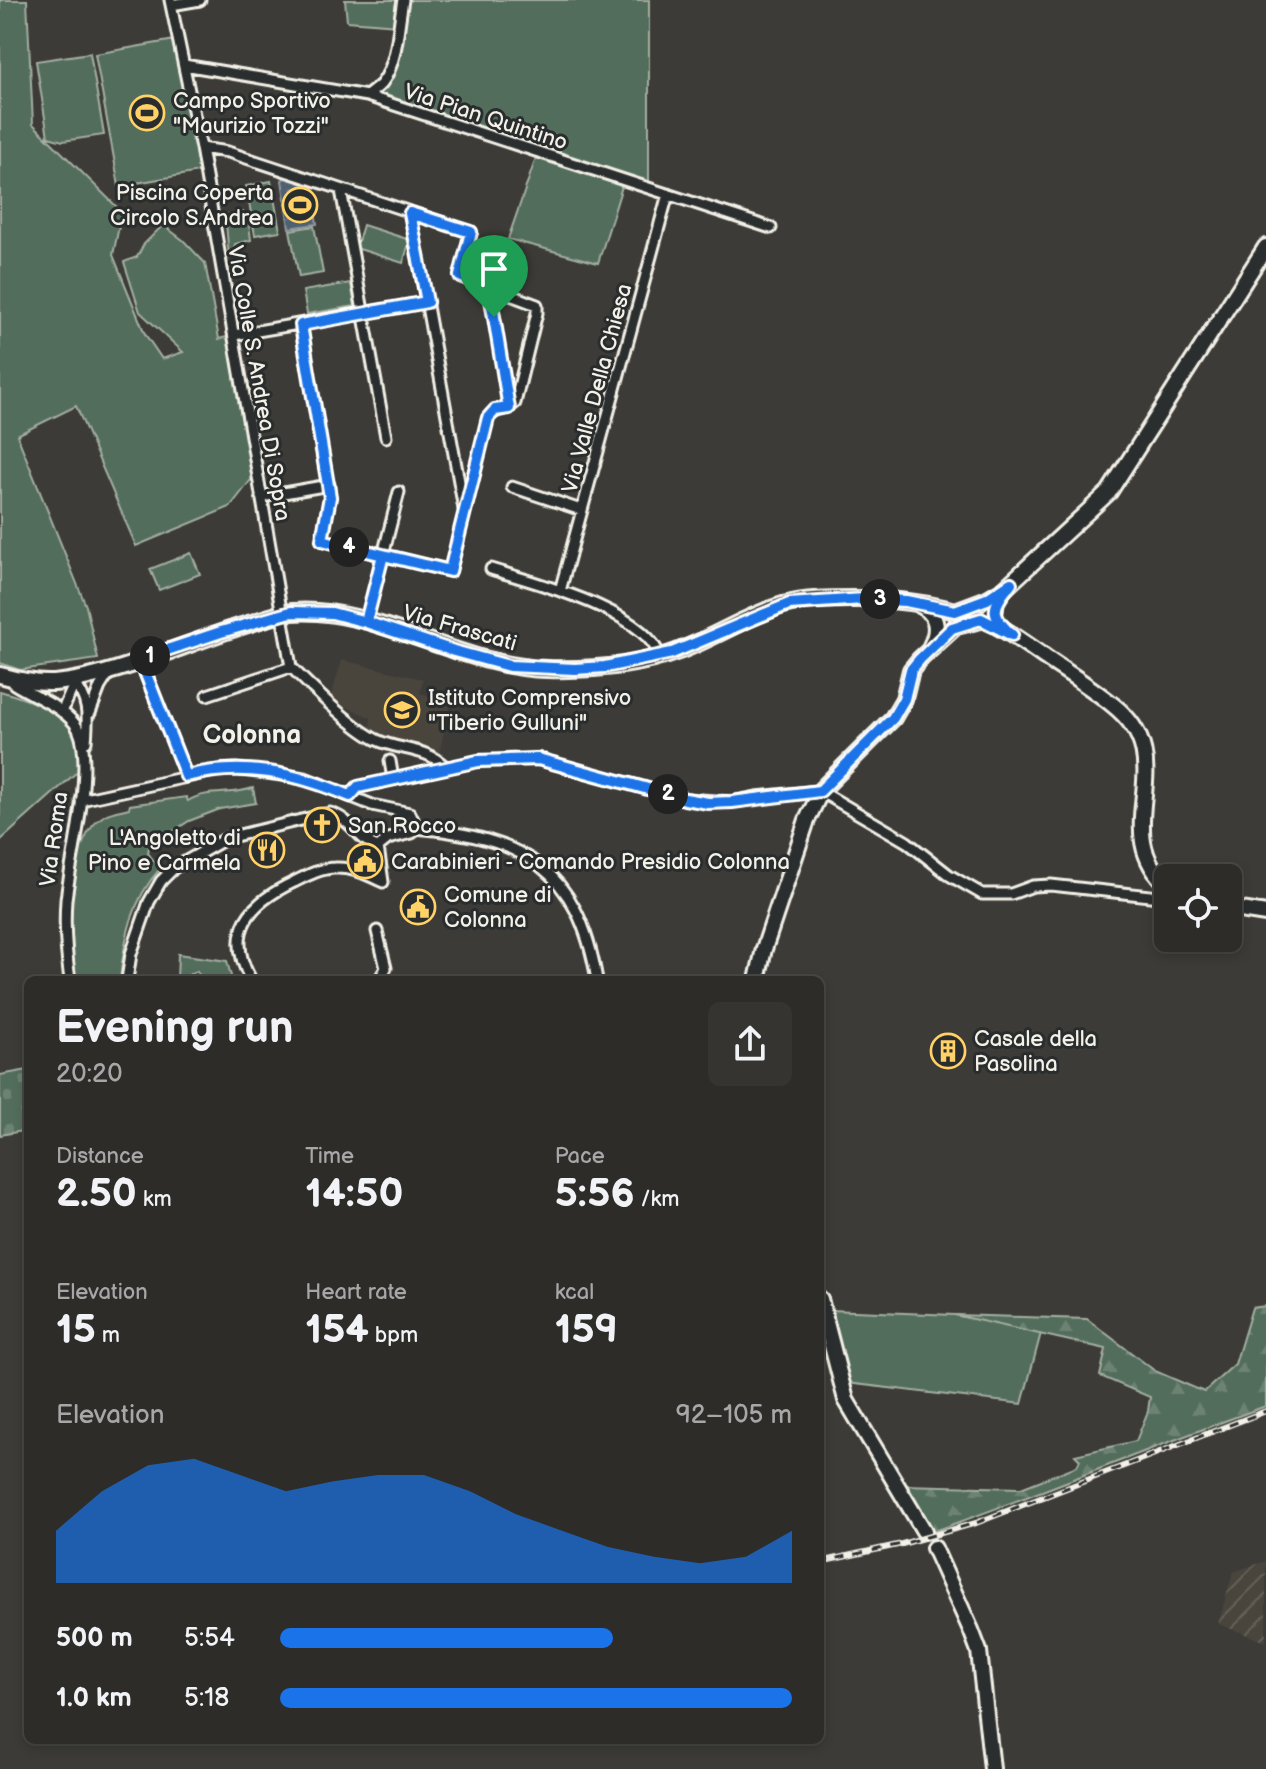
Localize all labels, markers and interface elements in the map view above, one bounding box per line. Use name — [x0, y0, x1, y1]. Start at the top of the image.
street label: Via Pian Quintino — [400, 78, 571, 157]
place label: Campo Sportivo "Maurizio Tozzi" — [173, 88, 331, 140]
sports icon: Campo Sportivo "Maurizio Tozzi" — [128, 94, 166, 132]
place label: Piscina Coperta Circolo S.Andrea — [110, 180, 274, 232]
sports icon: Piscina Coperta Circolo S.Andrea — [281, 186, 319, 224]
pin — [460, 235, 528, 317]
street label: Via Colle S. Andrea Di Sopra — [221, 243, 296, 523]
icon: arrive — [472, 247, 516, 291]
street label: Via Valle Della Chiesa — [557, 281, 638, 496]
pin: 4 — [329, 527, 369, 567]
text: 4 — [343, 533, 355, 560]
pin: 3 — [860, 579, 900, 619]
text: 3 — [874, 585, 886, 612]
street label: Via Frascati — [400, 599, 520, 658]
pin: 1 — [130, 636, 170, 676]
text: 1 — [145, 642, 155, 669]
place label: Istituto Comprensivo "Tiberio Gulluni" — [428, 685, 631, 737]
school or university icon: Istituto Comprensivo "Tiberio Gulluni" — [383, 691, 421, 729]
district label: Colonna — [203, 720, 301, 751]
pin: 2 — [648, 774, 688, 814]
text: 2 — [661, 780, 675, 807]
street label: Via Roma — [34, 790, 75, 889]
church icon: San Rocco — [303, 806, 341, 844]
place label: San Rocco — [348, 813, 456, 840]
place label: L'Angoletto di Pino e Carmela — [88, 825, 241, 877]
restaurant icon: L'Angoletto di Pino e Carmela — [248, 831, 286, 869]
public building icon: Carabinieri - Comando Presidio Colonna — [346, 842, 384, 880]
place label: Carabinieri - Comando Presidio Colonna — [391, 849, 790, 876]
map controls — [1154, 864, 1242, 952]
button: locate — [1154, 864, 1242, 952]
place label: Comune di Colonna — [444, 882, 552, 934]
public building icon: Comune di Colonna — [399, 888, 437, 926]
text: Evening run — [56, 1002, 293, 1055]
button: share — [708, 1002, 792, 1086]
place label: Casale della Pasolina — [974, 1026, 1097, 1078]
building icon: Casale della Pasolina — [929, 1032, 967, 1070]
text: 20:20 — [56, 1059, 123, 1090]
text: Distance — [56, 1143, 144, 1170]
text: Time — [305, 1143, 354, 1170]
text: Pace — [555, 1143, 605, 1170]
text: 2.50 — [56, 1170, 137, 1218]
text: 14:50 — [305, 1170, 403, 1218]
text: 5:56 — [555, 1170, 635, 1218]
text: km — [137, 1186, 172, 1213]
text: /km — [635, 1186, 680, 1213]
text: Elevation — [56, 1279, 148, 1306]
text: Heart rate — [305, 1279, 407, 1306]
text: kcal — [555, 1279, 594, 1306]
text: 15 — [56, 1306, 96, 1354]
text: 154 — [305, 1306, 369, 1354]
text: 159 — [555, 1306, 618, 1354]
text: m — [96, 1322, 120, 1349]
text: bpm — [369, 1322, 418, 1349]
text: Elevation — [56, 1400, 164, 1431]
text: 92–105 m — [676, 1400, 792, 1431]
text: 500 m — [56, 1623, 133, 1654]
text: 5:54 — [184, 1623, 235, 1654]
text: 1.0 km — [56, 1683, 132, 1714]
text: 5:18 — [184, 1683, 229, 1714]

